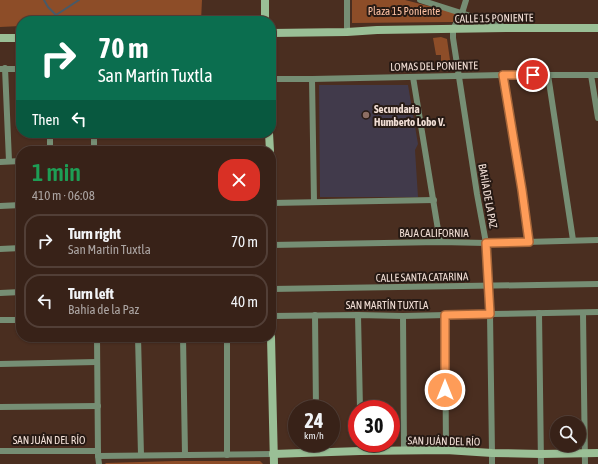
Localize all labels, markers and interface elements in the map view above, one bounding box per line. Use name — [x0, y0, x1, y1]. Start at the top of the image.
park label: Plaza 15 Poniente — [368, 5, 440, 17]
street label: CALLE 15 PONIENTE — [455, 11, 534, 25]
icon: right — [32, 32, 84, 84]
text: 70 m — [98, 32, 148, 64]
pin — [516, 58, 550, 92]
street label: LOMAS DEL PONIENTE — [390, 59, 478, 73]
icon: arrive — [522, 64, 544, 86]
text: San Martín Tuxtla — [98, 65, 213, 86]
place label: Secundaria Humberto Lobo V. — [374, 103, 445, 128]
icon: left — [68, 108, 90, 130]
marker: Secundaria Humberto Lobo V. — [361, 110, 371, 120]
text: Then — [32, 111, 60, 128]
text: 1 min — [32, 159, 81, 186]
button: close — [218, 159, 260, 201]
street label: BAHÍA DE LA PAZ — [476, 163, 500, 229]
text: 410 m · 06:08 — [32, 188, 95, 203]
text: Turn right — [68, 225, 121, 242]
street label: BAJA CALIFORNIA — [399, 227, 469, 239]
icon: right — [34, 230, 56, 252]
text: 70 m — [231, 233, 258, 250]
text: San Martín Tuxtla — [68, 242, 151, 257]
street label: CALLE SANTA CATARINA — [376, 270, 469, 284]
text: Turn left — [68, 285, 114, 302]
icon: left — [34, 290, 56, 312]
text: 40 m — [231, 293, 258, 310]
street label: SAN MARTÍN TUXTLA — [346, 299, 429, 311]
text: Bahía de la Paz — [68, 302, 139, 317]
position arrow — [424, 369, 466, 411]
speed limit sign: 30 — [348, 400, 400, 452]
text: 24 — [305, 409, 323, 432]
map controls — [550, 416, 586, 452]
button: search — [550, 416, 586, 452]
text: km/h — [304, 430, 324, 441]
street label: SAN JUÁN DEL RÍO — [13, 434, 85, 446]
street label: SAN JUÁN DEL RÍO — [408, 434, 480, 448]

